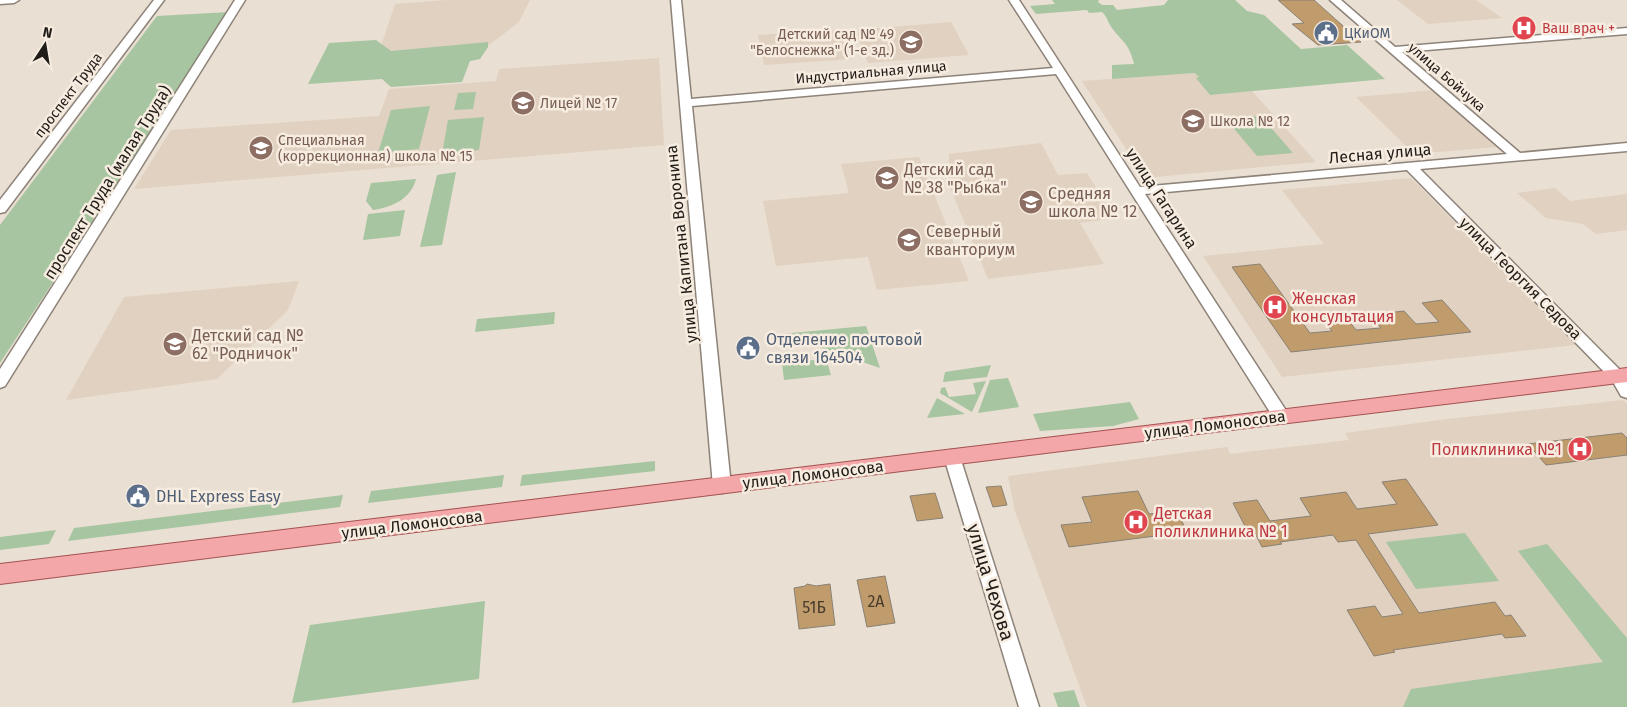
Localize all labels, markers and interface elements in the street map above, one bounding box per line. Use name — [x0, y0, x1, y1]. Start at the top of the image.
hospital icon: Ваш врач + — [1511, 15, 1537, 41]
north arrow — [20, 20, 70, 70]
public building icon: ЦКиОМ — [1313, 20, 1339, 46]
place label: Ваш врач + — [1542, 20, 1615, 37]
text: N — [41, 23, 54, 42]
place label: ЦКиОМ — [1344, 25, 1391, 42]
place label: Детский сад № 49 "Белоснежка" (1-е зд.) — [750, 26, 894, 59]
school or university icon: Детский сад № 49 "Белоснежка" (1-е зд.) — [898, 29, 924, 55]
street label: улица Бойчука — [1405, 39, 1489, 116]
street label: проспект Труда — [31, 49, 106, 141]
street label: Индустриальная улица — [795, 57, 947, 88]
street label: проспект Труда (малая Труда) — [40, 82, 175, 283]
school or university icon: Лицей № 17 — [510, 90, 536, 116]
place label: Лицей № 17 — [540, 95, 617, 112]
school or university icon: Школа № 12 — [1180, 108, 1206, 134]
place label: Школа № 12 — [1210, 113, 1290, 130]
place label: Специальная (коррекционная) школа № 15 — [278, 132, 473, 165]
school or university icon: Специальная (коррекционная) школа № 15 — [248, 135, 274, 161]
street label: Лесная улица — [1328, 140, 1432, 167]
street label: улица Капитана Воронина — [662, 144, 701, 344]
street label: улица Гагарина — [1122, 144, 1201, 252]
place label: Детский сад № 38 "Рыбка" — [903, 160, 1007, 197]
school or university icon: Детский сад № 38 "Рыбка" — [874, 165, 900, 191]
place label: Средняя школа № 12 — [1048, 184, 1137, 221]
school or university icon: Средняя школа № 12 — [1018, 189, 1044, 215]
street label: улица Георгия Седова — [1455, 213, 1586, 344]
place label: Северный кванториум — [926, 222, 1015, 259]
school or university icon: Северный кванториум — [896, 227, 922, 253]
place label: Женская консультация — [1292, 289, 1394, 326]
hospital icon: Женская консультация — [1262, 294, 1288, 320]
place label: Детский сад № 62 "Родничок" — [191, 326, 304, 363]
place label: Отделение почтовой связи 164504 — [766, 330, 923, 367]
school or university icon: Детский сад № 62 "Родничок" — [162, 331, 188, 357]
public building icon: Отделение почтовой связи 164504 — [735, 335, 761, 361]
street label: улица Ломоносова — [1144, 406, 1287, 443]
hospital icon: Поликлиника №1 — [1567, 436, 1593, 462]
place label: Поликлиника №1 — [1431, 440, 1562, 459]
street label: улица Ломоносова — [742, 456, 885, 493]
public building icon: DHL Express Easy — [125, 483, 151, 509]
place label: DHL Express Easy — [156, 487, 281, 506]
place label: Детская поликлиника № 1 — [1153, 504, 1288, 541]
street label: улица Ломоносова — [341, 506, 484, 543]
hospital icon: Детская поликлиника № 1 — [1123, 509, 1149, 535]
street label: улица Чехова — [962, 521, 1019, 643]
house number: 2А — [867, 592, 885, 611]
house number: 51Б — [802, 598, 826, 617]

